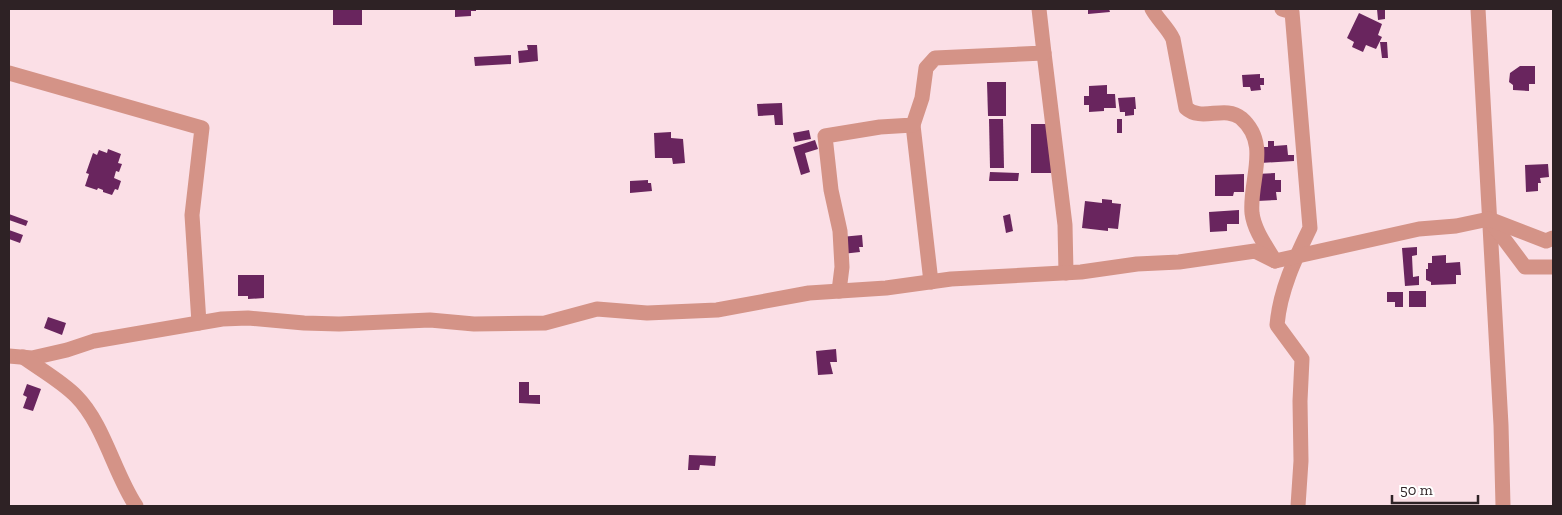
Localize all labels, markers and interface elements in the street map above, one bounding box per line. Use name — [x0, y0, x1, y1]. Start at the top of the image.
scale bar — [1392, 472, 1478, 504]
text: 50 m — [1400, 481, 1433, 499]

